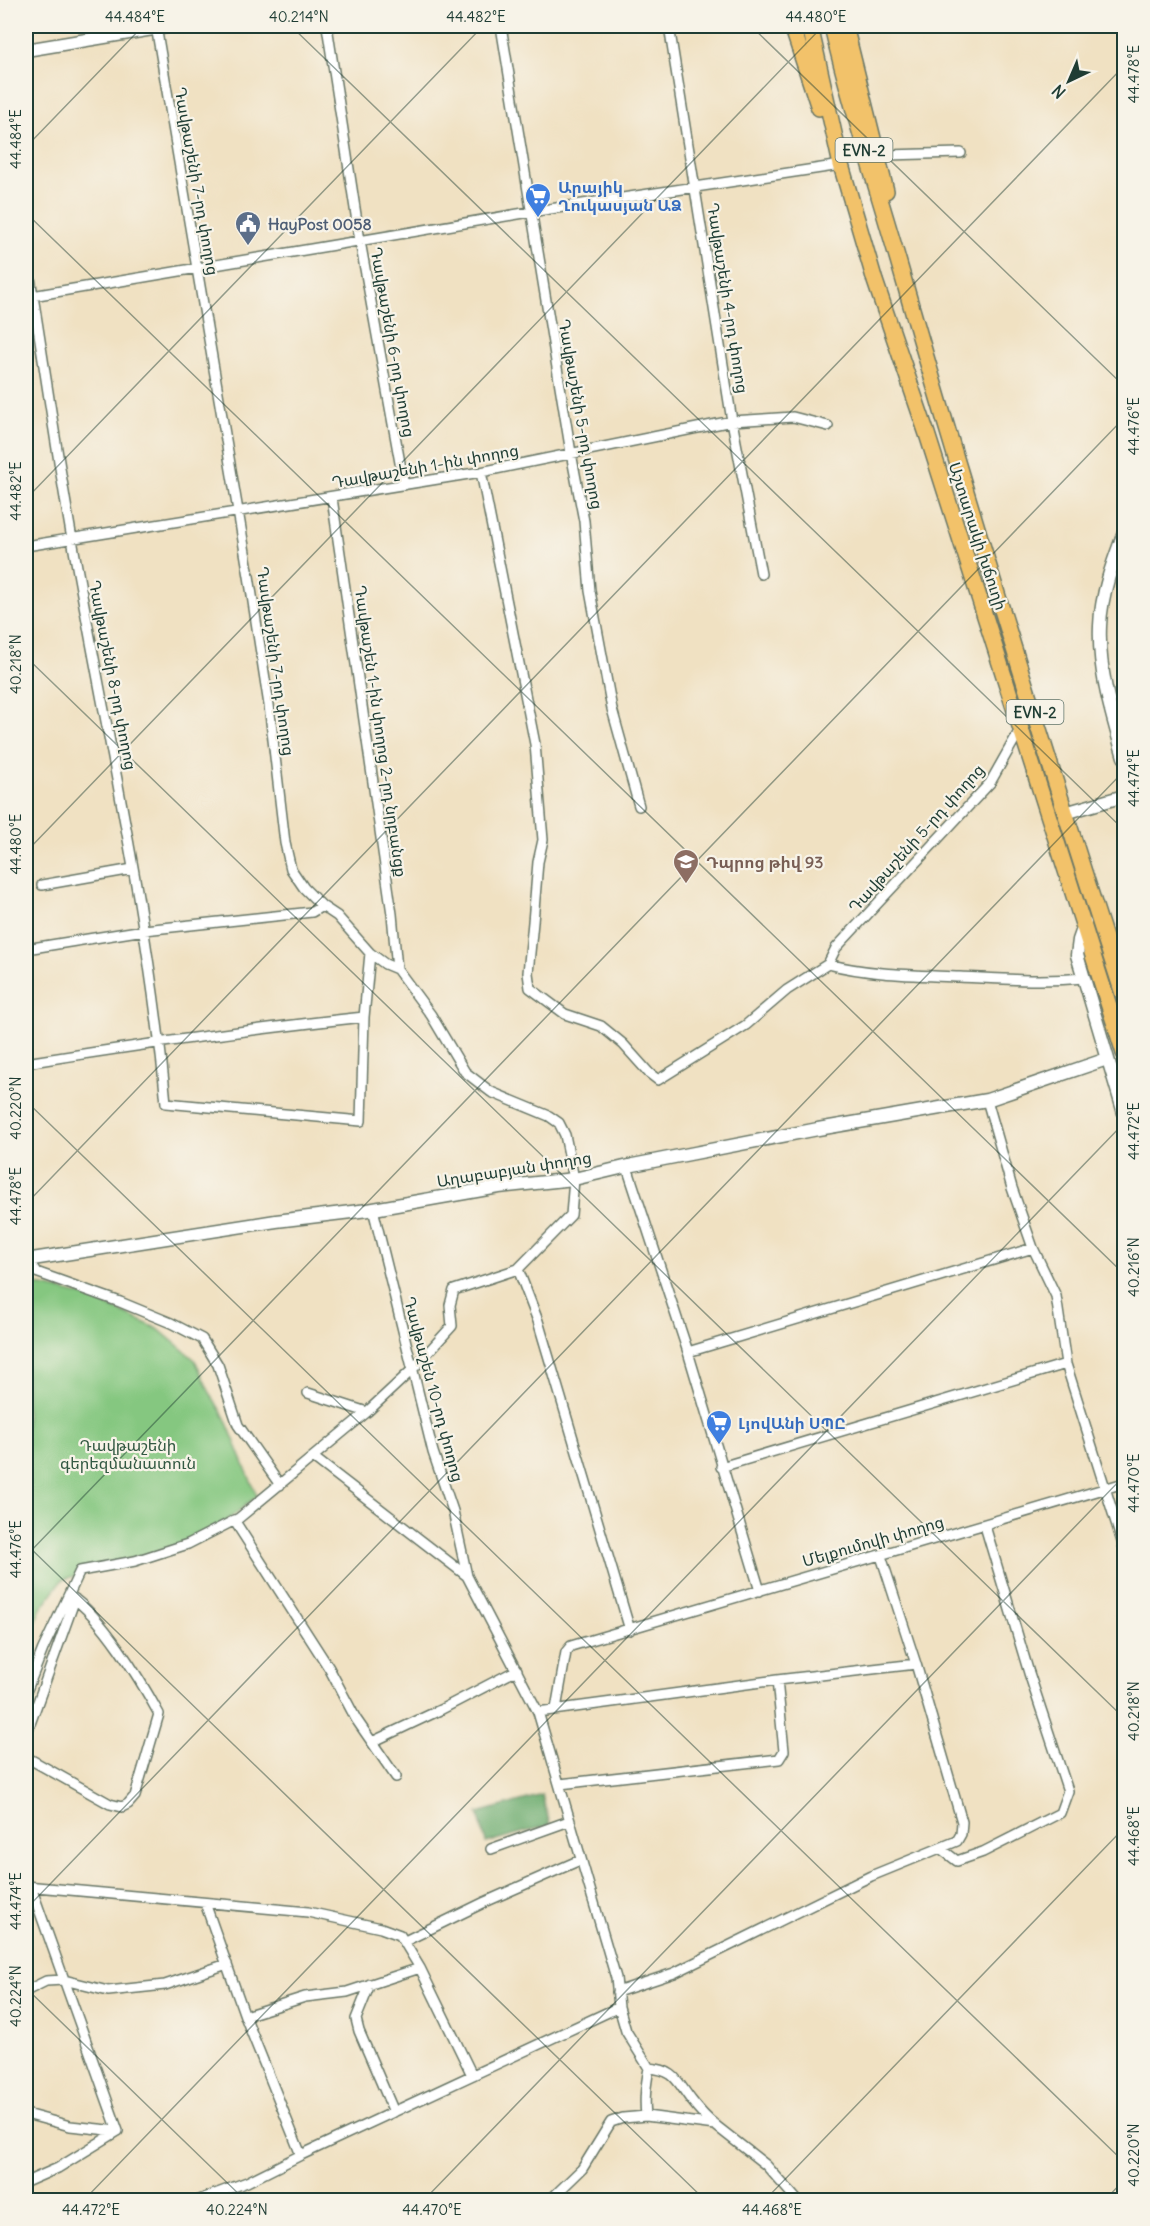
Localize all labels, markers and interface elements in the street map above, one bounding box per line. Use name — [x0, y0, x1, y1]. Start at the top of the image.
text: 44.484°E — [105, 7, 165, 26]
text: 40.214°N — [269, 7, 329, 26]
text: 44.482°E — [446, 7, 506, 26]
text: 44.480°E — [785, 7, 847, 26]
text: 44.478°E — [1124, 45, 1143, 103]
north arrow — [1039, 51, 1099, 111]
text: N — [1048, 81, 1070, 103]
street label: Դավթաշենի 7-րդ փողոց — [171, 85, 223, 277]
text: 44.484°E — [6, 109, 25, 169]
road number: EVN-2 — [836, 138, 892, 162]
place label: Արայիկ Ղուկասյան ԱՁ — [558, 177, 682, 215]
supermarket icon: Արայիկ Ղուկասյան ԱՁ — [523, 181, 553, 219]
street label: Դավթաշենի 4-րդ փողոց — [703, 201, 753, 395]
public building icon: HayPost 0058 — [233, 209, 263, 247]
place label: HayPost 0058 — [268, 214, 372, 235]
street label: Դավթաշենի 6-րդ փողոց — [366, 245, 420, 439]
street label: Դավթաշենի 5-րդ փողոց — [554, 317, 608, 511]
text: 44.476°E — [1124, 397, 1143, 455]
street label: Դավթաշենի 1-ին փողոց — [330, 440, 520, 492]
street label: Աշտարակի խճուղի — [945, 459, 1011, 613]
text: 44.482°E — [6, 461, 25, 521]
street label: Դավթաշենի 7-րդ փողոց — [253, 565, 299, 757]
street label: Դավթաշենի 8-րդ փողոց — [85, 578, 141, 772]
street label: Դավթաշեն 1-ին փողոց 2-րդ նրբանցք — [351, 584, 411, 878]
text: 40.218°N — [6, 634, 25, 694]
road number: EVN-2 — [1006, 700, 1064, 724]
text: 44.474°E — [1124, 749, 1143, 807]
street label: Դավթաշենի 5-րդ փողոց — [844, 760, 988, 916]
text: 44.480°E — [6, 813, 25, 875]
school or university icon: Դպրոց թիվ 93 — [671, 847, 701, 885]
place label: Դպրոց թիվ 93 — [706, 852, 823, 872]
text: 40.220°N — [6, 1076, 25, 1140]
text: 44.472°E — [1124, 1102, 1143, 1160]
street label: Աղաբաբյան փողոց — [435, 1147, 593, 1191]
text: 44.478°E — [6, 1167, 25, 1225]
text: 40.216°N — [1124, 1237, 1143, 1297]
street label: Դավթաշեն 10-րդ փողոց — [400, 1294, 468, 1484]
supermarket icon: ԼյովԱնի ՍՊԸ — [704, 1408, 734, 1446]
place label: ԼյովԱնի ՍՊԸ — [738, 1413, 846, 1433]
park label: Դավթաշենի գերեզմանատուն — [60, 1435, 196, 1473]
text: 44.470°E — [1124, 1453, 1143, 1513]
street label: Մելքումովի փողոց — [800, 1511, 946, 1571]
text: 44.476°E — [6, 1520, 25, 1578]
text: 40.218°N — [1124, 1681, 1143, 1741]
text: 44.468°E — [1124, 1806, 1143, 1866]
text: 44.474°E — [6, 1872, 25, 1930]
text: 40.224°N — [6, 1965, 25, 2027]
text: 40.220°N — [1124, 2123, 1143, 2187]
text: 44.472°E — [62, 2200, 120, 2219]
text: 40.224°N — [206, 2200, 268, 2219]
text: 44.470°E — [402, 2200, 462, 2219]
text: 44.468°E — [742, 2200, 802, 2219]

